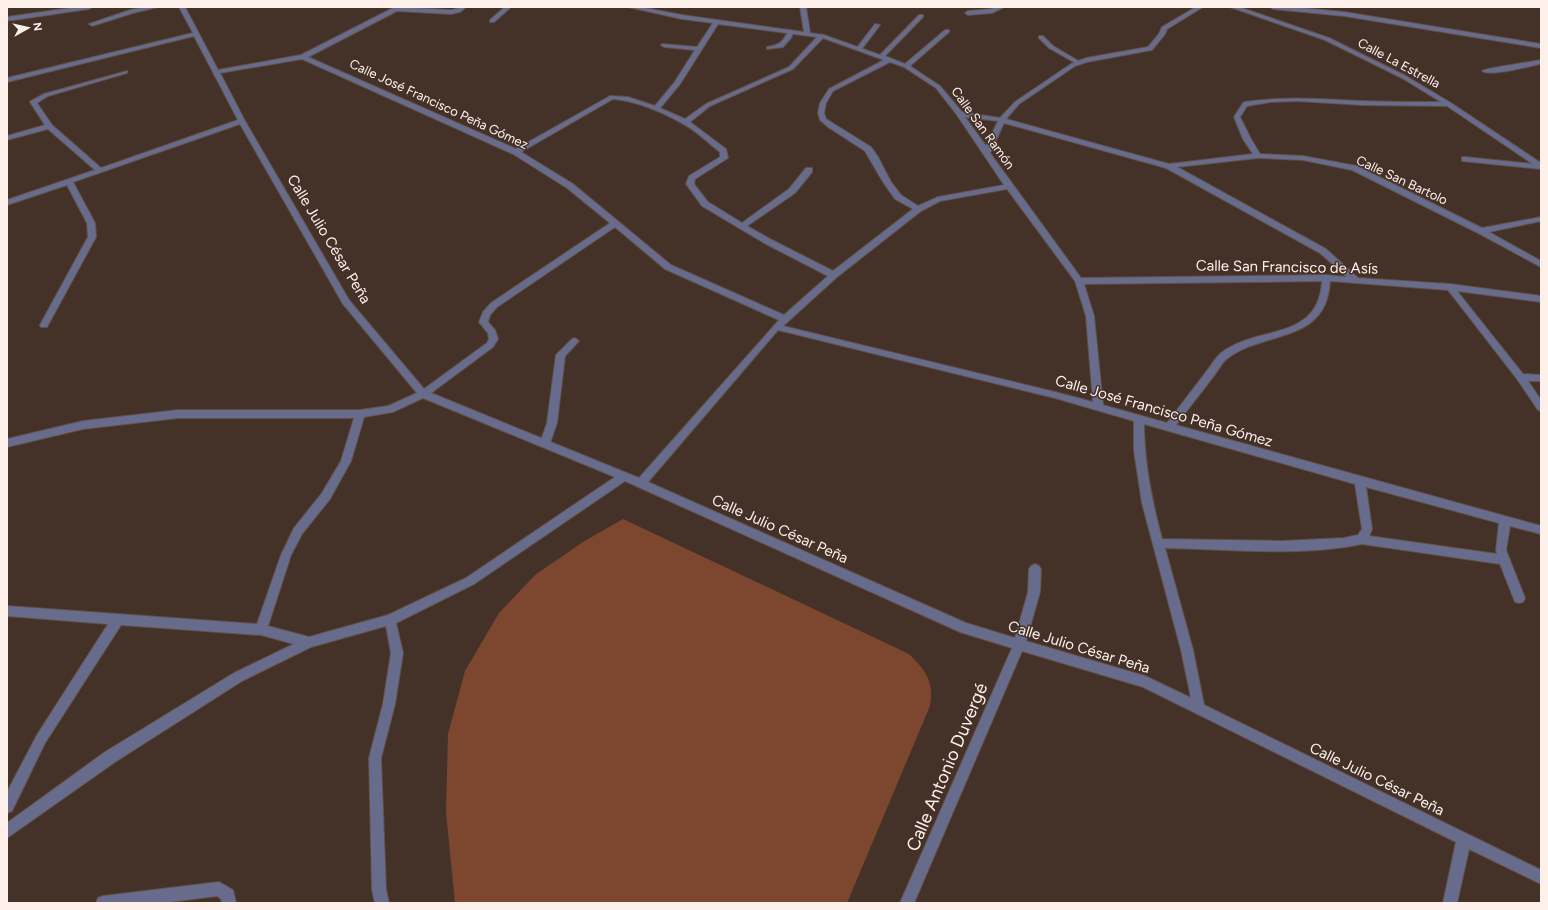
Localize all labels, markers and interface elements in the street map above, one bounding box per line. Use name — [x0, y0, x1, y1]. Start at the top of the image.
north arrow — [8, 8, 48, 48]
text: N — [30, 22, 44, 32]
street label: Calle La Estrella — [1355, 35, 1443, 91]
street label: Calle José Francisco Peña Gómez — [347, 56, 531, 152]
street label: Calle San Ramón — [948, 84, 1018, 172]
street label: Calle San Bartolo — [1354, 152, 1450, 208]
street label: Calle Julio César Peña — [283, 171, 375, 307]
street label: Calle San Francisco de Asís — [1196, 256, 1378, 278]
street label: Calle José Francisco Peña Gómez — [1053, 371, 1275, 451]
street label: Calle Julio César Peña — [709, 491, 851, 567]
street label: Calle Julio César Peña — [1006, 617, 1152, 677]
street label: Calle Antonio Duvergé — [902, 679, 993, 855]
street label: Calle Julio César Peña — [1307, 739, 1447, 819]

